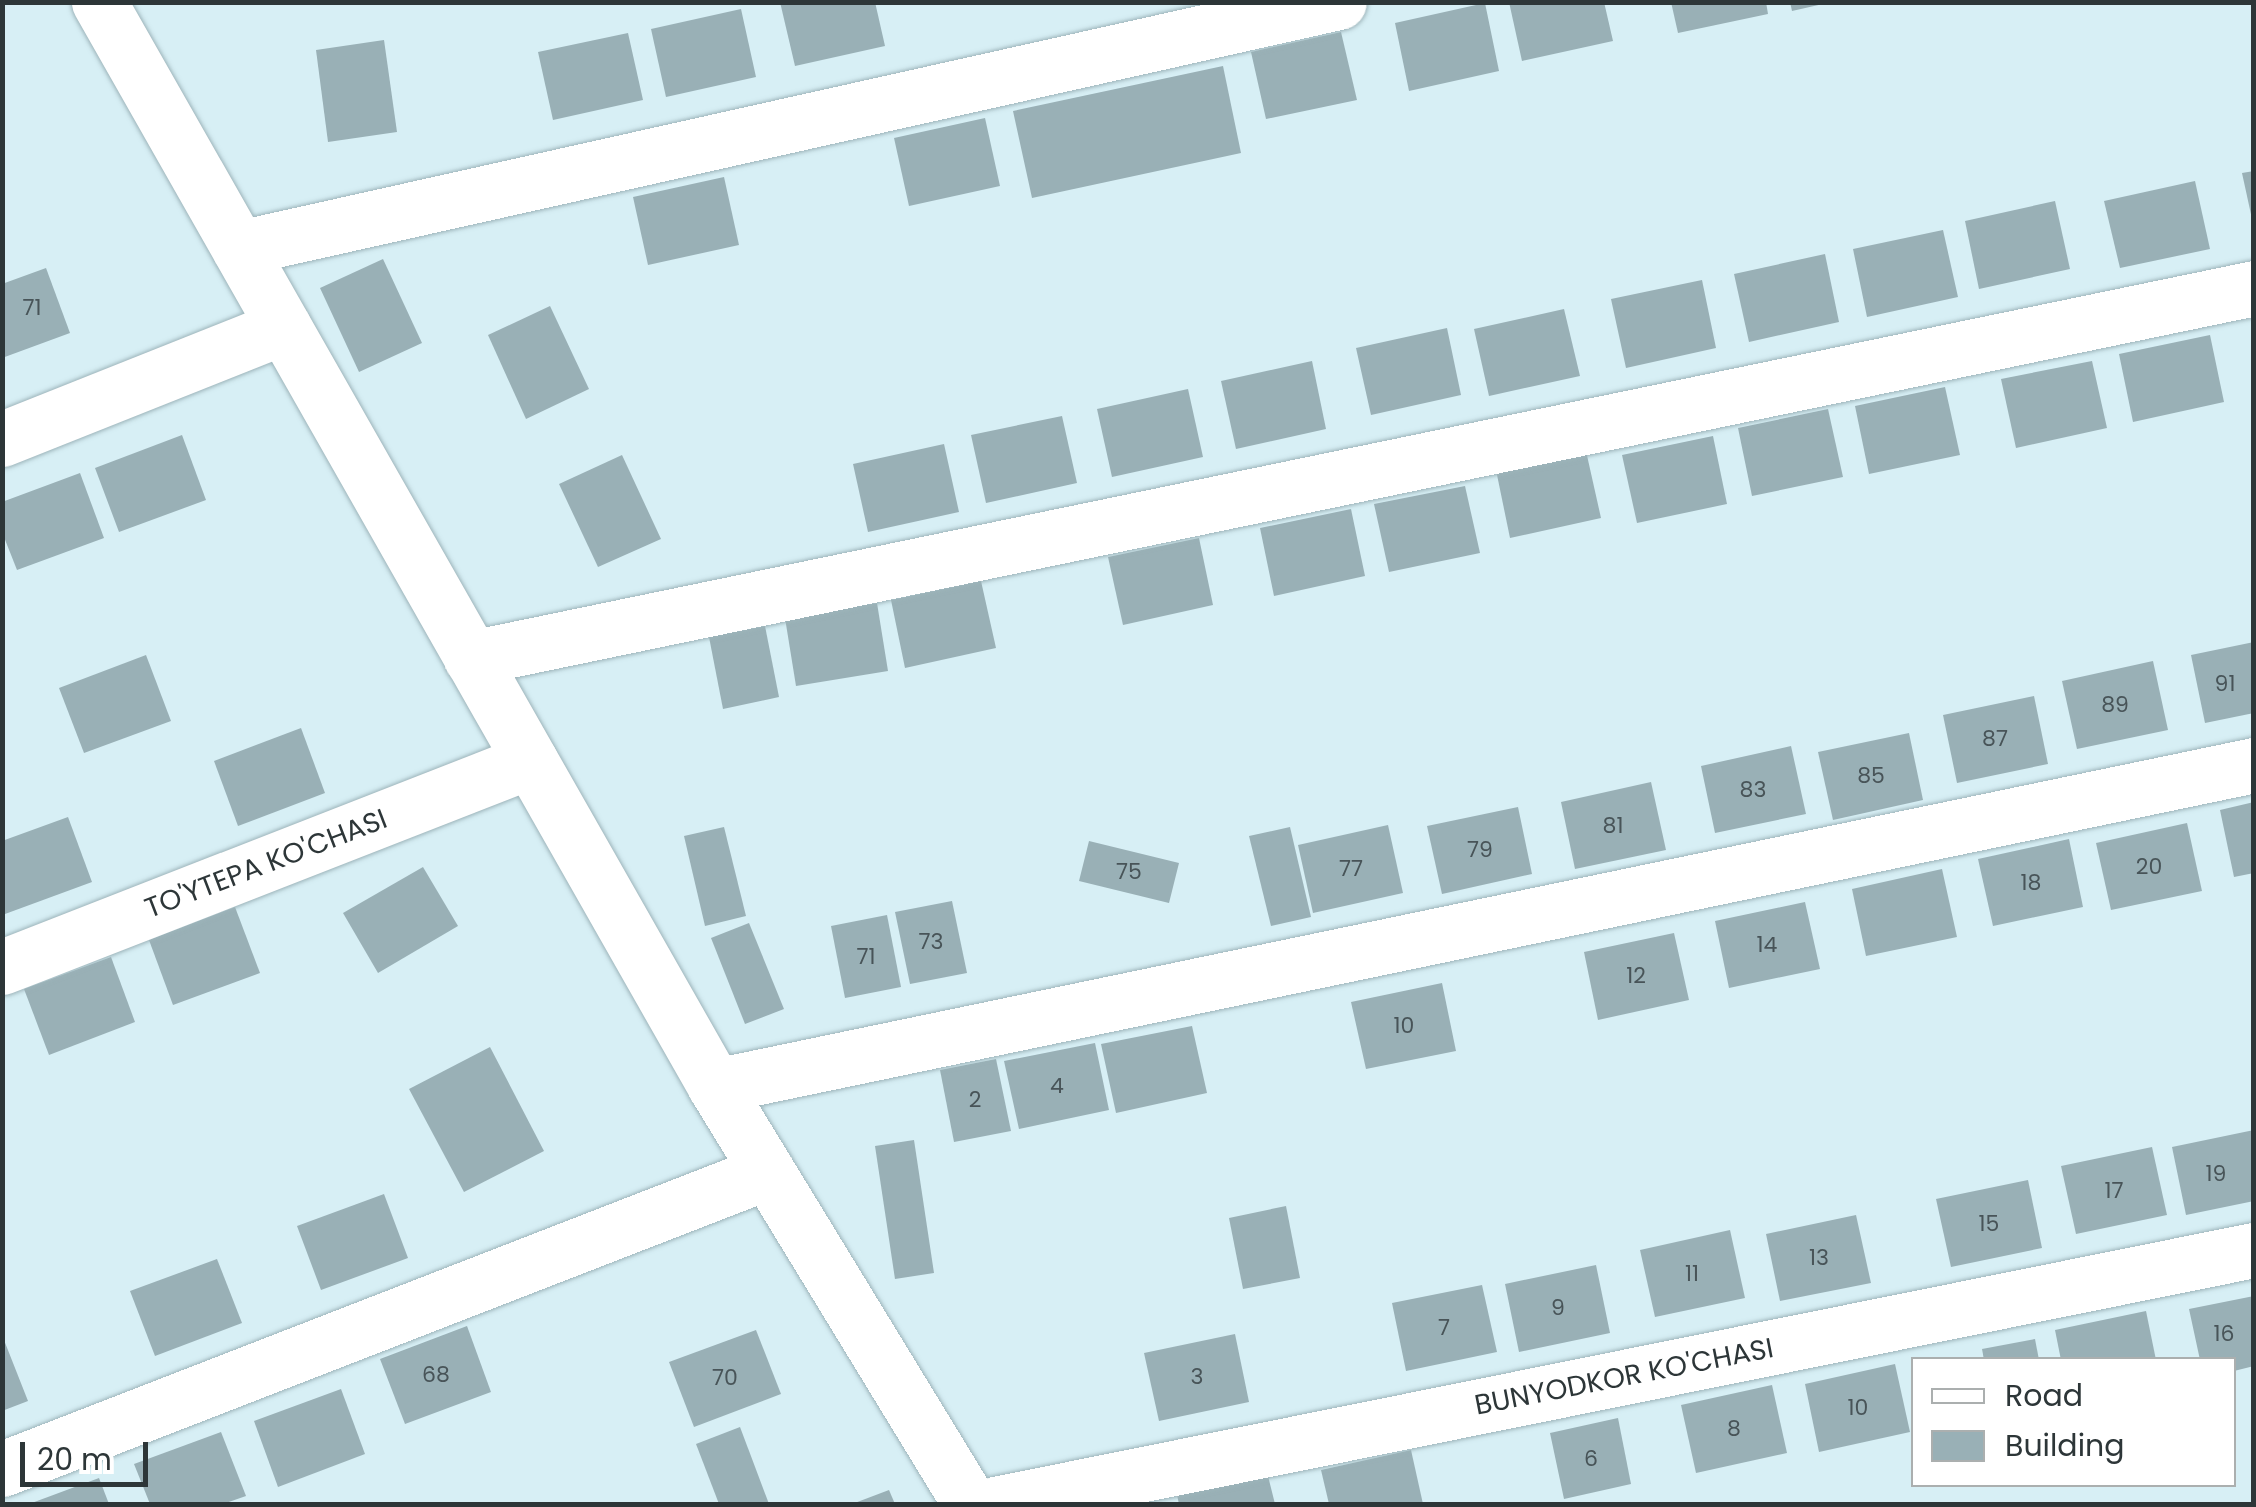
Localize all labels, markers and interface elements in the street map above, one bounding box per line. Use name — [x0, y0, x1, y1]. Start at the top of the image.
house number: 71 — [22, 295, 42, 321]
house number: 91 — [2215, 671, 2235, 697]
house number: 89 — [2101, 692, 2129, 718]
house number: 87 — [1982, 726, 2008, 752]
house number: 85 — [1857, 763, 1885, 789]
house number: 83 — [1740, 777, 1766, 803]
street label: TO'YTEPA KO'CHASI — [140, 802, 392, 926]
house number: 81 — [1603, 813, 1623, 839]
house number: 79 — [1467, 837, 1493, 863]
house number: 20 — [2136, 854, 2162, 880]
house number: 77 — [1339, 856, 1363, 882]
house number: 75 — [1116, 859, 1142, 885]
house number: 18 — [2021, 870, 2041, 896]
house number: 73 — [919, 929, 943, 955]
house number: 14 — [1757, 932, 1777, 958]
house number: 71 — [856, 944, 876, 970]
house number: 12 — [1626, 963, 1646, 989]
house number: 10 — [1394, 1013, 1414, 1039]
house number: 4 — [1050, 1073, 1064, 1099]
house number: 2 — [969, 1087, 981, 1113]
house number: 19 — [2206, 1161, 2226, 1187]
house number: 17 — [2104, 1178, 2124, 1204]
house number: 15 — [1979, 1211, 1999, 1237]
house number: 13 — [1809, 1245, 1829, 1271]
house number: 11 — [1685, 1261, 1699, 1287]
house number: 9 — [1551, 1295, 1565, 1321]
house number: 7 — [1438, 1315, 1450, 1341]
house number: 16 — [2213, 1321, 2235, 1347]
street label: BUNYODKOR KO'CHASI — [1472, 1332, 1776, 1422]
legend — [1911, 1357, 2236, 1487]
house number: 68 — [422, 1362, 450, 1388]
house number: 3 — [1191, 1364, 1203, 1390]
house number: 70 — [712, 1365, 738, 1391]
text: Road — [2005, 1374, 2083, 1417]
house number: 10 — [1848, 1395, 1868, 1421]
house number: 8 — [1727, 1416, 1741, 1442]
scale bar — [25, 1422, 152, 1484]
text: Building — [2005, 1424, 2125, 1467]
text: 20 m — [37, 1438, 112, 1481]
house number: 6 — [1584, 1446, 1598, 1472]

